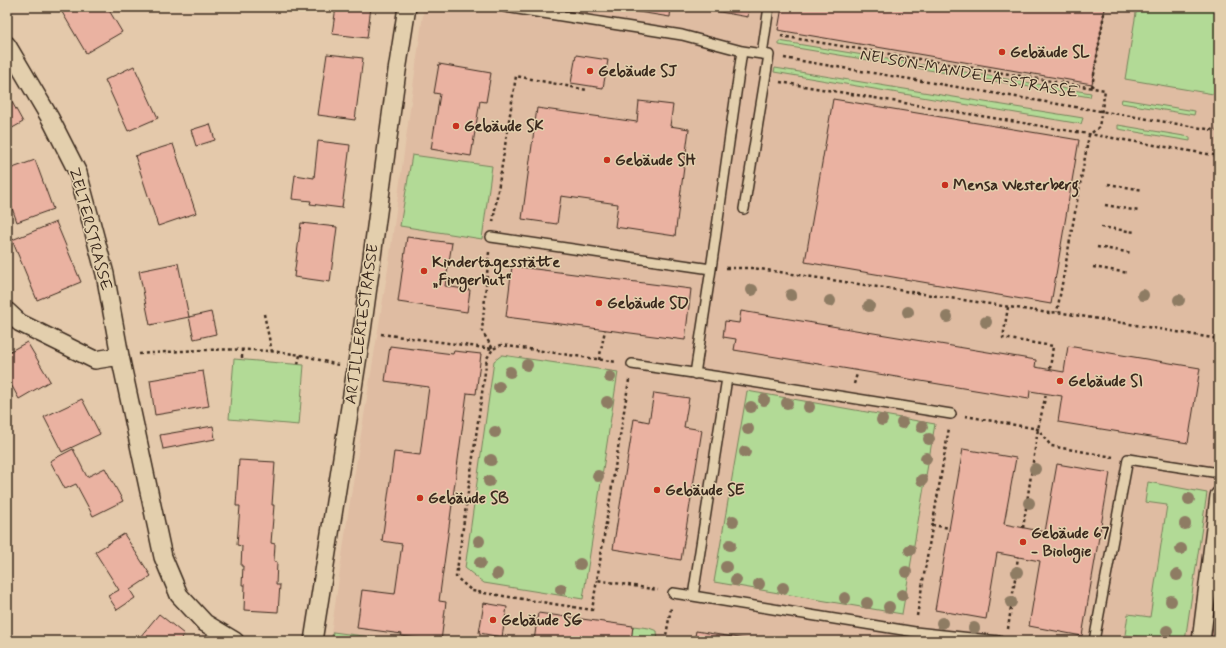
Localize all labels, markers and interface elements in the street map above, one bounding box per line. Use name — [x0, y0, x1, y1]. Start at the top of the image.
place label: Gebäude SL — [1010, 42, 1090, 63]
street label: NELSON-MANDELA-STRASSE — [859, 44, 1079, 104]
marker: Gebäude SL — [997, 47, 1007, 57]
place label: Gebäude SJ — [598, 61, 677, 82]
marker: Gebäude SJ — [585, 66, 595, 76]
place label: Gebäude SK — [464, 116, 544, 137]
marker: Gebäude SK — [451, 121, 461, 131]
place label: Gebäude SH — [615, 150, 696, 171]
marker: Gebäude SH — [602, 155, 612, 165]
street label: ZELTERSTRASSE — [63, 165, 117, 293]
place label: Mensa Westerberg — [953, 175, 1079, 198]
marker: Mensa Westerberg — [940, 180, 950, 190]
street label: ARTILLERIESTRASSE — [340, 242, 384, 406]
place label: Kindertagesstätte „Fingerhut“ — [432, 252, 560, 293]
marker: Kindertagesstätte „Fingerhut“ — [419, 266, 429, 276]
place label: Gebäude SD — [607, 293, 689, 314]
marker: Gebäude SD — [594, 298, 604, 308]
place label: Gebäude SI — [1068, 371, 1143, 392]
marker: Gebäude SI — [1055, 376, 1065, 386]
place label: Gebäude SE — [665, 480, 745, 501]
marker: Gebäude SE — [652, 485, 662, 495]
place label: Gebäude SB — [428, 488, 509, 509]
marker: Gebäude SB — [415, 493, 425, 503]
place label: Gebäude 67 - Biologie — [1031, 523, 1109, 564]
marker: Gebäude 67 - Biologie — [1018, 537, 1028, 547]
place label: Gebäude SG — [501, 610, 582, 631]
marker: Gebäude SG — [488, 615, 498, 625]

